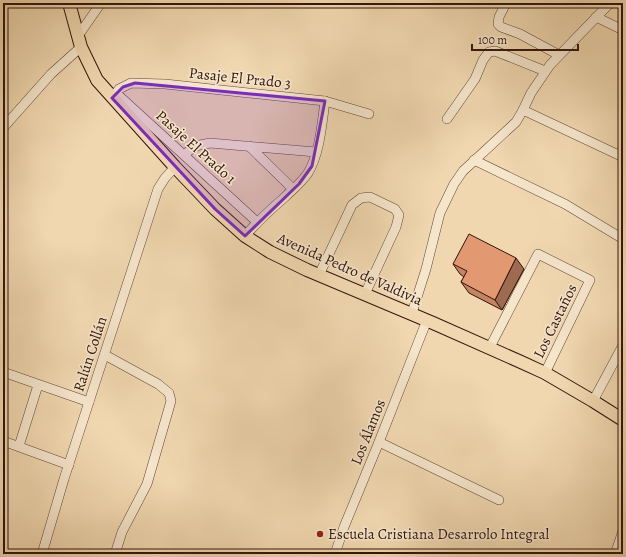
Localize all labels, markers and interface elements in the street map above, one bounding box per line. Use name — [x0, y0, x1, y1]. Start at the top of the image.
scale bar — [472, 26, 578, 52]
text: 100 m — [478, 32, 507, 48]
street label: Pasaje El Prado 3 — [188, 63, 292, 93]
street label: Pasaje El Prado 1 — [152, 106, 240, 188]
street label: Avenida Pedro de Valdivia — [273, 228, 426, 310]
street label: Los Castaños — [528, 281, 582, 361]
street label: Ralún Collán — [68, 314, 112, 394]
street label: Los Álamos — [346, 396, 390, 468]
place label: Escuela Cristiana Desarrolo Integral — [328, 524, 549, 544]
marker: Escuela Cristiana Desarrolo Integral — [315, 529, 325, 539]

